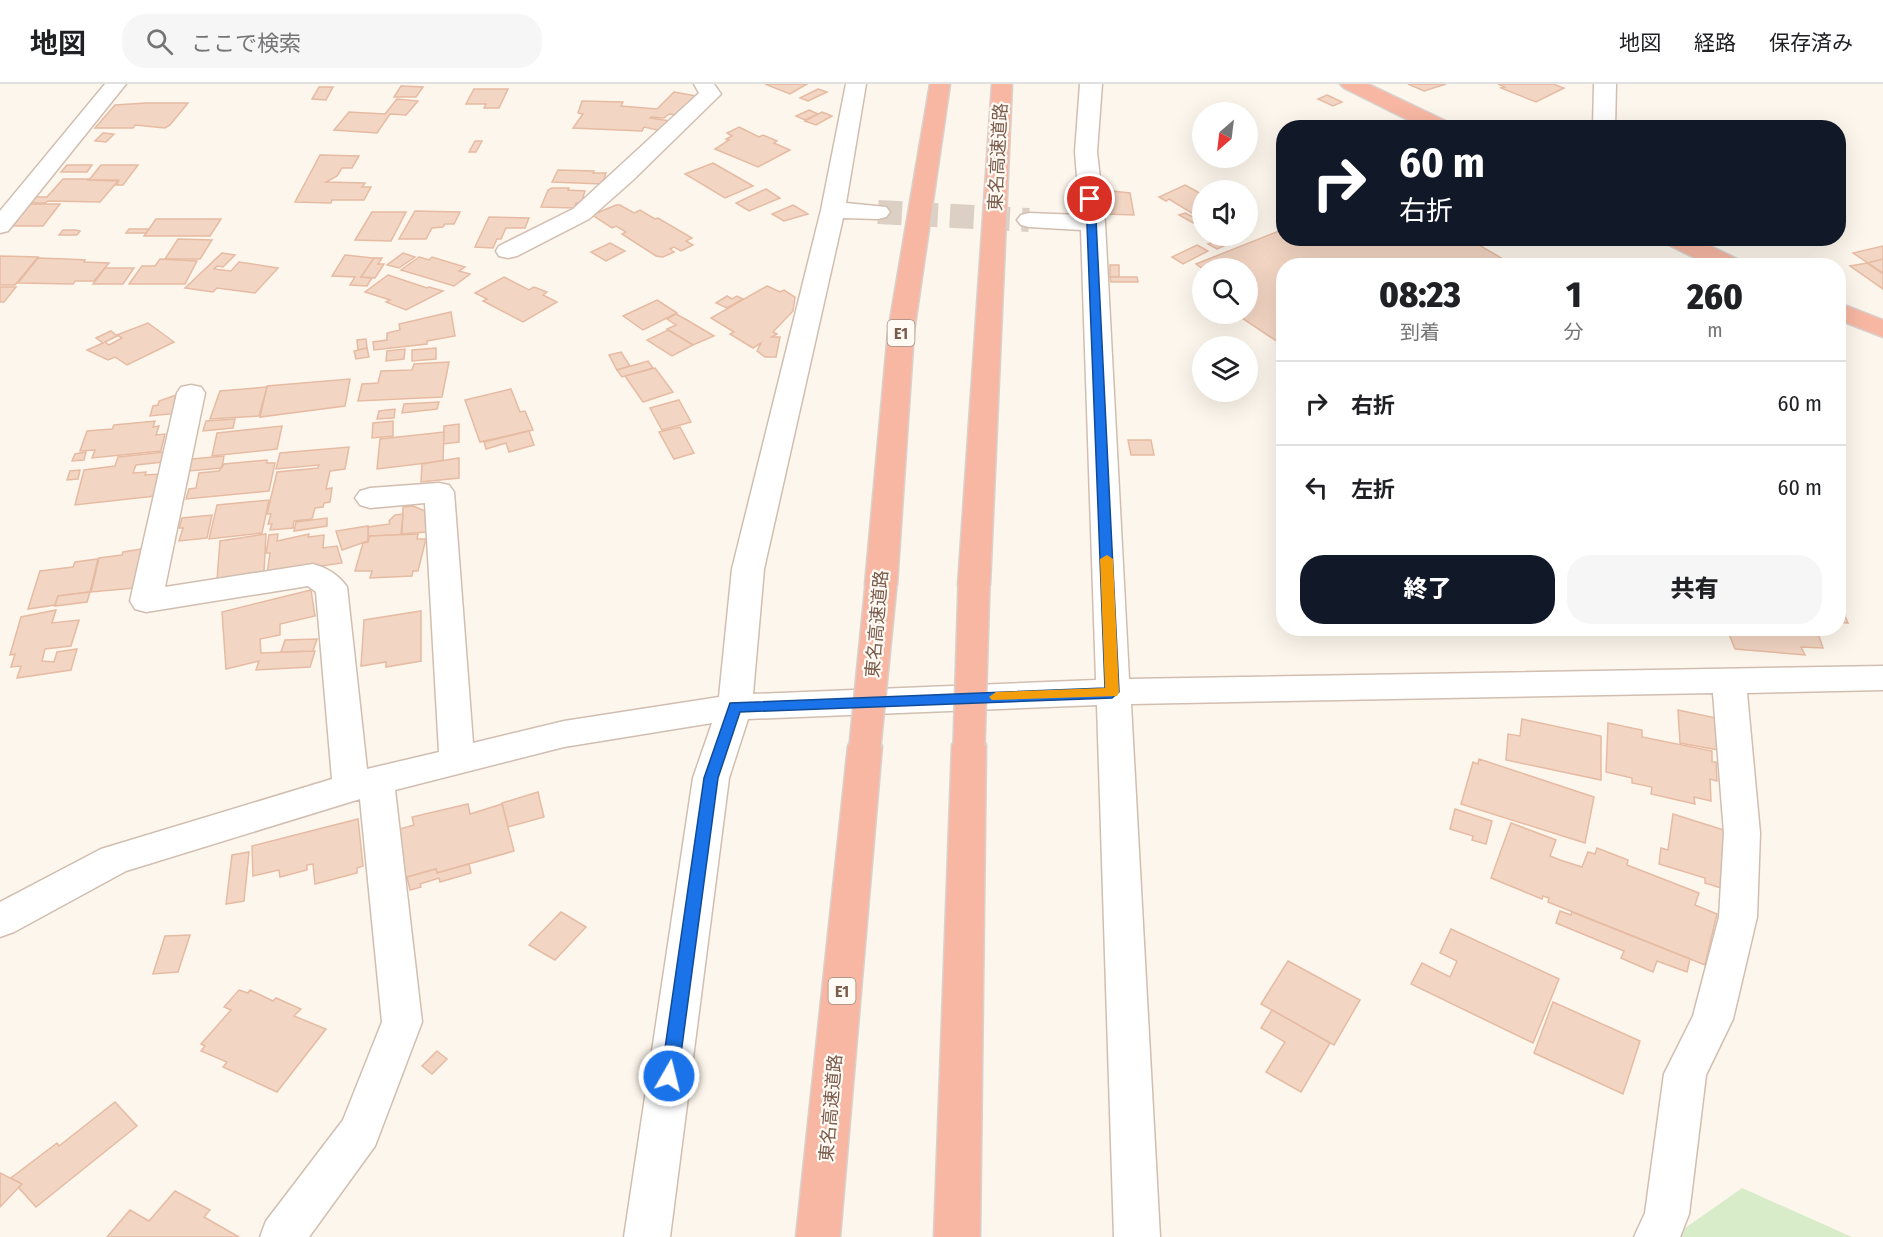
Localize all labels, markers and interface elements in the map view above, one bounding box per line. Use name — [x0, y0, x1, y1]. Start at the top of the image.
search box — [122, 14, 542, 68]
icon: search — [143, 25, 176, 58]
text: 地図 — [30, 27, 86, 60]
text: ここで検索 — [191, 30, 301, 57]
text: 地図 — [1619, 30, 1661, 56]
text: 経路 — [1694, 30, 1736, 56]
text: 保存済み — [1769, 30, 1853, 56]
street label: 東名高速道路 — [984, 102, 1012, 212]
north arrow — [1192, 102, 1258, 168]
map controls — [1192, 102, 1258, 402]
text: 60 m — [1399, 138, 1485, 188]
icon: right — [1300, 144, 1378, 222]
pin — [1064, 173, 1115, 224]
button: sound — [1192, 180, 1258, 246]
icon: arrive — [1073, 182, 1106, 215]
text: 右折 — [1399, 195, 1453, 227]
button: search — [1192, 258, 1258, 324]
text: 08:23 — [1379, 273, 1461, 317]
text: 1 — [1566, 273, 1582, 317]
text: 260 — [1687, 275, 1743, 319]
text: m — [1707, 318, 1723, 342]
road number: E1 — [888, 320, 914, 346]
text: 到着 — [1400, 320, 1440, 344]
text: 分 — [1564, 320, 1584, 344]
button: layers — [1192, 336, 1258, 402]
icon: right — [1300, 387, 1333, 420]
text: 60 m — [1778, 390, 1822, 417]
text: 右折 — [1351, 392, 1395, 419]
icon: left — [1300, 471, 1333, 504]
text: 60 m — [1778, 474, 1822, 501]
text: 左折 — [1351, 476, 1395, 503]
button: 終了 — [1300, 555, 1555, 624]
button: 共有 — [1567, 555, 1822, 624]
street label: 東名高速道路 — [861, 569, 893, 679]
road number: E1 — [828, 978, 856, 1004]
position arrow — [637, 1044, 701, 1108]
street label: 東名高速道路 — [815, 1053, 847, 1163]

